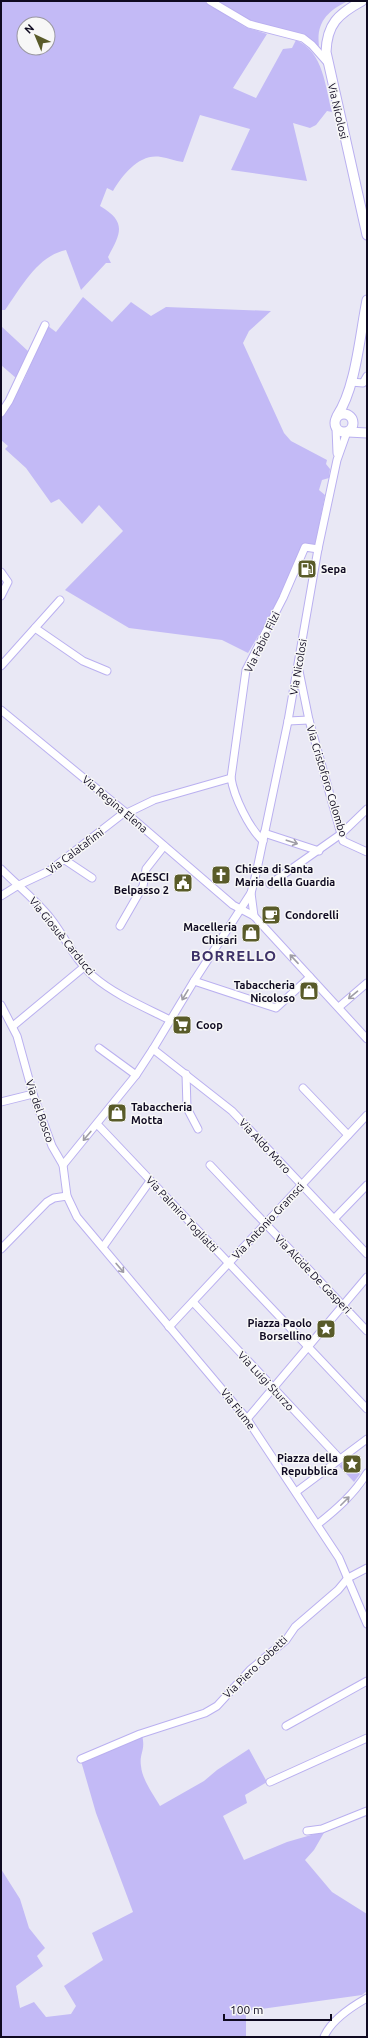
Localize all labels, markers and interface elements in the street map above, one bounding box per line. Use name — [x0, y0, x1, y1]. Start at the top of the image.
north arrow — [16, 16, 56, 56]
text: N — [22, 22, 36, 36]
street label: Via Nicolosi — [326, 82, 350, 140]
fuel station icon: Sepa — [296, 558, 318, 580]
place label: Sepa — [321, 563, 346, 575]
street label: Via Fabio Filzi — [242, 610, 282, 674]
street label: Via Nicolosi — [287, 638, 309, 696]
street label: Via Cristoforo Colombo — [304, 724, 350, 838]
street label: Via Regina Elena — [80, 773, 150, 835]
street label: Via Calatafimi — [44, 826, 106, 876]
one-way arrow — [285, 839, 298, 846]
place label: Chiesa di Santa Maria della Guardia — [235, 863, 335, 888]
church icon: Chiesa di Santa Maria della Guardia — [210, 864, 232, 886]
place label: AGESCI Belpasso 2 — [114, 871, 169, 896]
public building icon: AGESCI Belpasso 2 — [172, 872, 194, 894]
street label: Via Giosuè Carducci — [27, 895, 97, 977]
cafe icon: Condorelli — [260, 904, 282, 926]
place label: Condorelli — [285, 909, 339, 921]
place label: Macelleria Chisari — [183, 921, 237, 946]
shop icon: Macelleria Chisari — [240, 922, 262, 944]
district label: BORRELLO — [191, 947, 277, 964]
one-way arrow — [289, 954, 298, 964]
place label: Tabaccheria Nicoloso — [234, 979, 295, 1004]
shop icon: Tabaccheria Nicoloso — [298, 980, 320, 1002]
one-way arrow — [181, 989, 189, 1000]
one-way arrow — [347, 991, 358, 1000]
supermarket icon: Coop — [171, 1014, 193, 1036]
place label: Coop — [196, 1019, 223, 1031]
street label: Via del Bosco — [24, 1078, 56, 1144]
place label: Tabaccheria Motta — [131, 1101, 192, 1126]
shop icon: Tabaccheria Motta — [106, 1102, 128, 1124]
street label: Via Aldo Moro — [237, 1116, 293, 1176]
one-way arrow — [83, 1131, 92, 1141]
street label: Via Palmiro Togliatti — [144, 1174, 220, 1254]
street label: Via Antonio Gramsci — [230, 1181, 306, 1261]
street label: Via Alcide De Gasperi — [272, 1232, 354, 1316]
one-way arrow — [116, 1262, 124, 1273]
place label: Piazza Paolo Borsellino — [247, 1317, 312, 1342]
place icon: Piazza Paolo Borsellino — [315, 1318, 337, 1340]
street label: Via Luigi Sturzo — [236, 1349, 296, 1413]
street label: Via Fiume — [218, 1386, 258, 1432]
place label: Piazza della Repubblica — [277, 1452, 338, 1477]
place icon: Piazza della Repubblica — [341, 1453, 363, 1475]
one-way arrow — [340, 1496, 350, 1506]
street label: Via Piero Gobetti — [221, 1633, 289, 1701]
scale bar — [224, 1996, 331, 2022]
text: 100 m — [230, 2003, 263, 2016]

